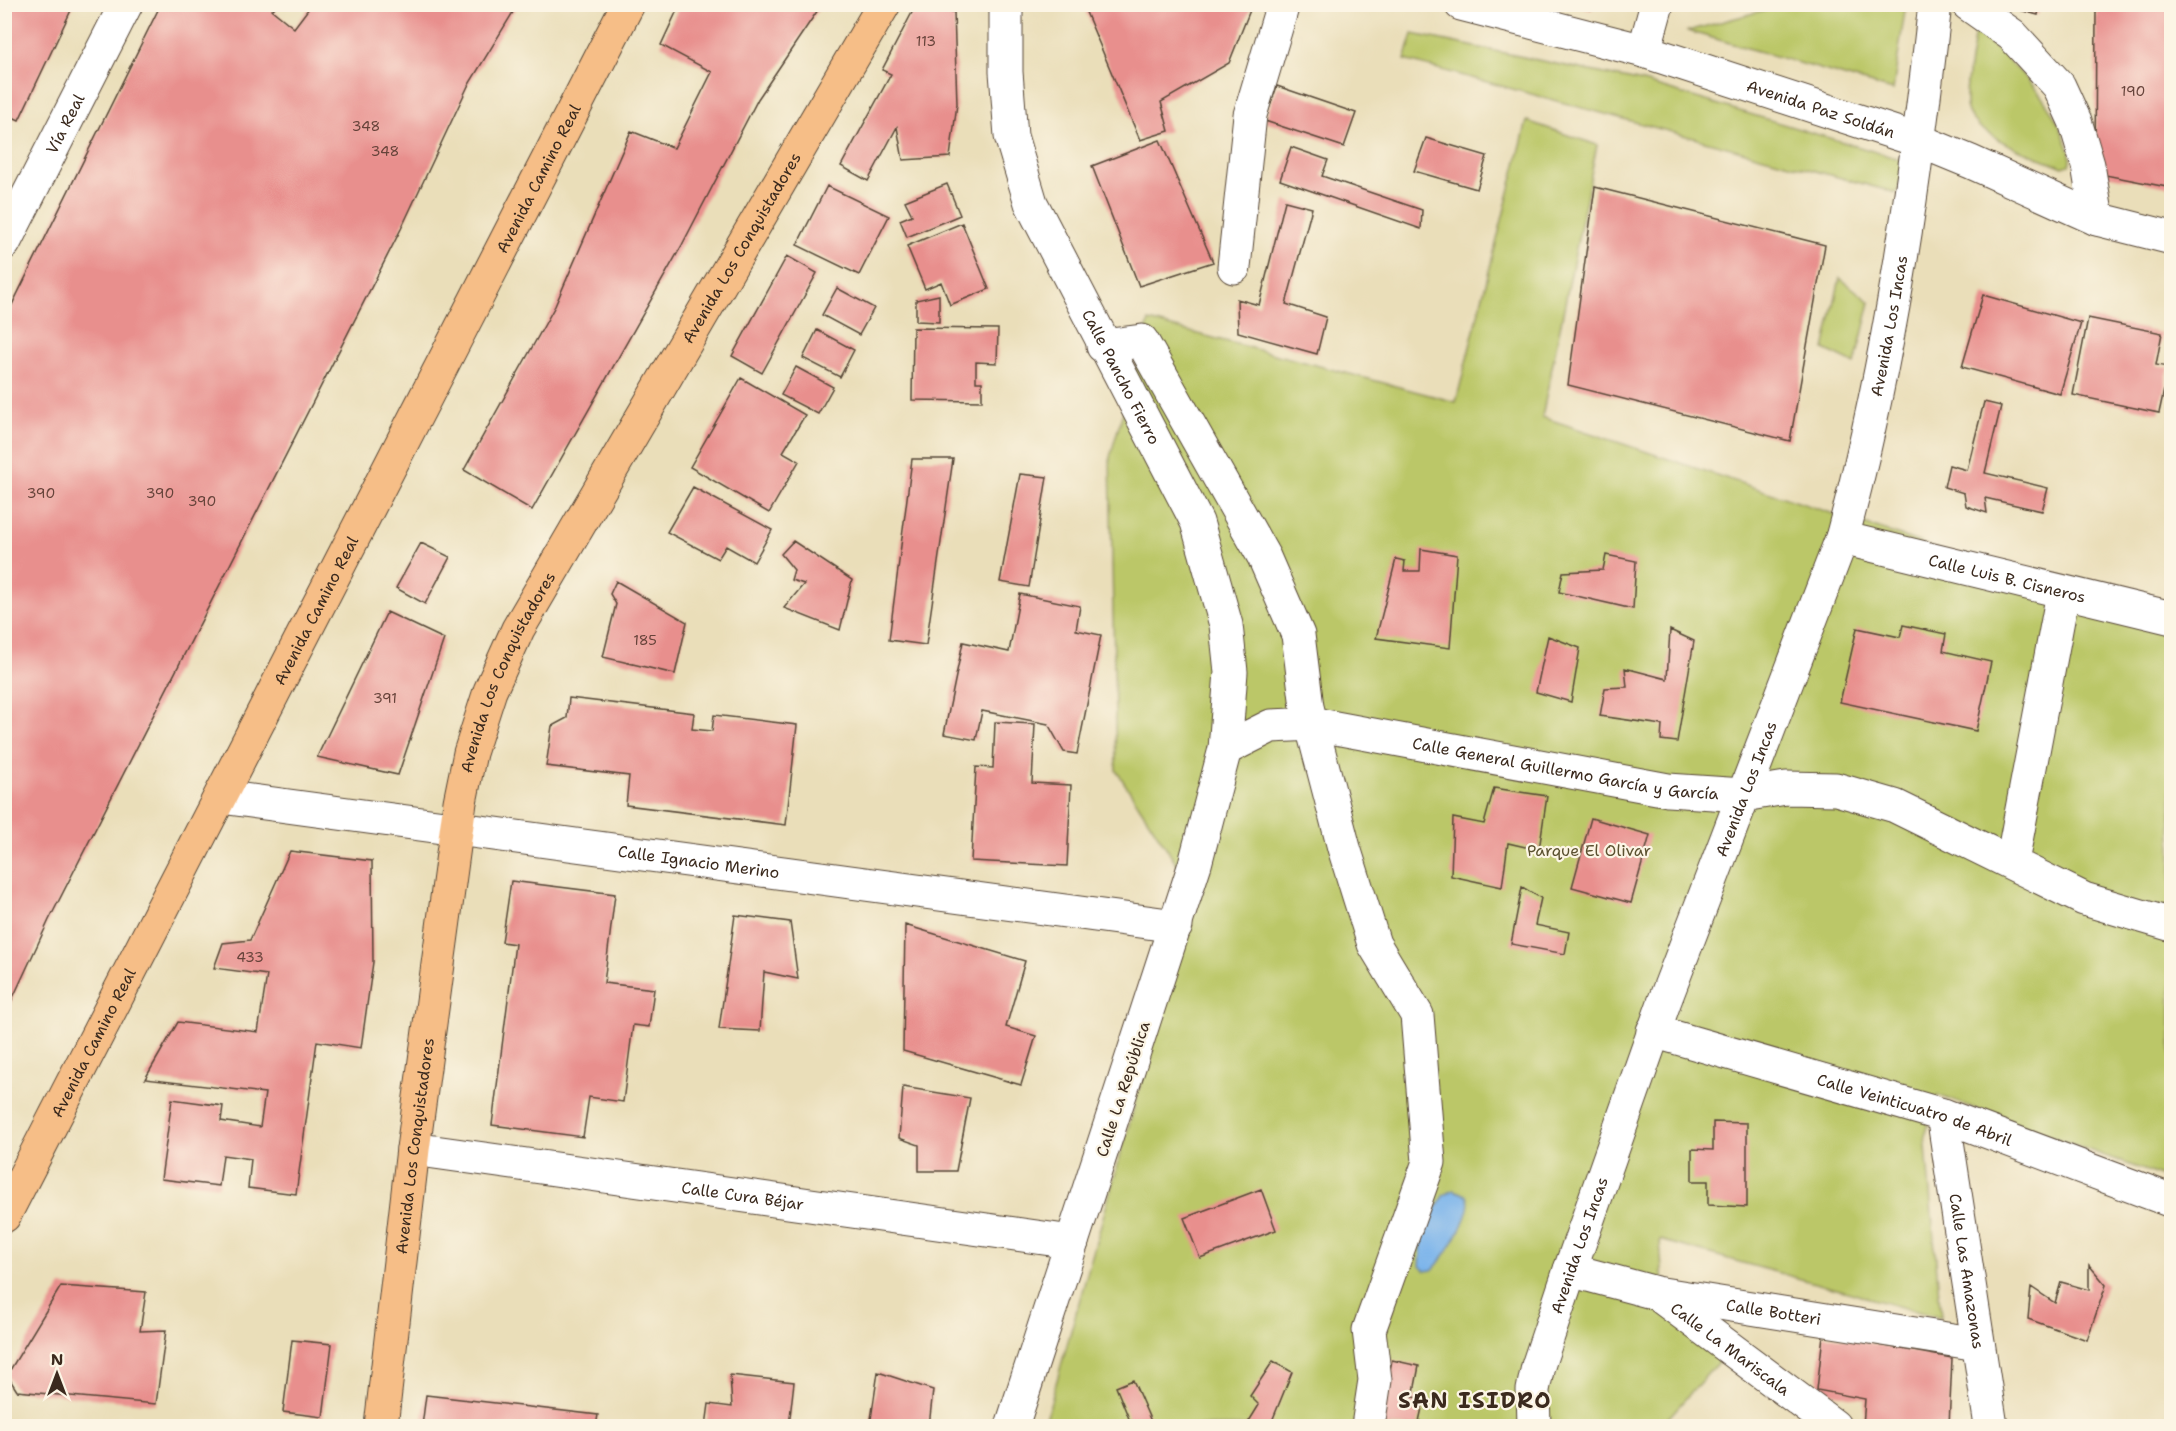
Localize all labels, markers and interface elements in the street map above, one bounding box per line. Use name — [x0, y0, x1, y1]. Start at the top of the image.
house number: 113 — [916, 32, 936, 50]
street label: Avenida Paz Soldán — [1744, 75, 1898, 143]
house number: 190 — [2121, 82, 2145, 100]
street label: Vía Real — [41, 90, 89, 157]
street label: Avenida Camino Real — [491, 100, 585, 257]
house number: 348 — [352, 117, 380, 135]
house number: 348 — [371, 142, 399, 160]
street label: Avenida Los Conquistadores — [677, 148, 805, 347]
street label: Avenida Los Incas — [1865, 254, 1912, 398]
street label: Calle Pancho Fierro — [1078, 306, 1165, 448]
house number: 390 — [27, 484, 55, 502]
house number: 390 — [146, 484, 174, 502]
house number: 390 — [188, 492, 216, 510]
street label: Avenida Camino Real — [269, 532, 363, 689]
street label: Calle Luis B. Cisneros — [1926, 549, 2088, 607]
street label: Avenida Los Conquistadores — [456, 568, 560, 775]
house number: 185 — [633, 631, 657, 649]
house number: 391 — [373, 689, 397, 707]
street label: Avenida Los Incas — [1710, 718, 1781, 860]
street label: Calle General Guillermo García y García — [1411, 732, 1719, 804]
street label: Calle Ignacio Merino — [617, 840, 781, 883]
park label: Parque El Olivar — [1527, 840, 1651, 861]
house number: 433 — [236, 948, 264, 966]
street label: Avenida Camino Real — [46, 964, 140, 1121]
street label: Calle La República — [1091, 1018, 1155, 1159]
street label: Avenida Los Conquistadores — [390, 1036, 438, 1255]
street label: Calle Veinticuatro de Abril — [1814, 1069, 2015, 1151]
street label: Avenida Los Incas — [1546, 1174, 1612, 1316]
street label: Calle Cura Béjar — [680, 1176, 805, 1215]
street label: Calle Las Amazonas — [1945, 1192, 1989, 1350]
street label: Calle Botteri — [1724, 1294, 1823, 1329]
street label: Calle La Mariscala — [1667, 1297, 1794, 1400]
north arrow — [27, 1344, 87, 1404]
text: N — [51, 1349, 63, 1370]
district label: SAN ISIDRO — [1398, 1386, 1552, 1415]

